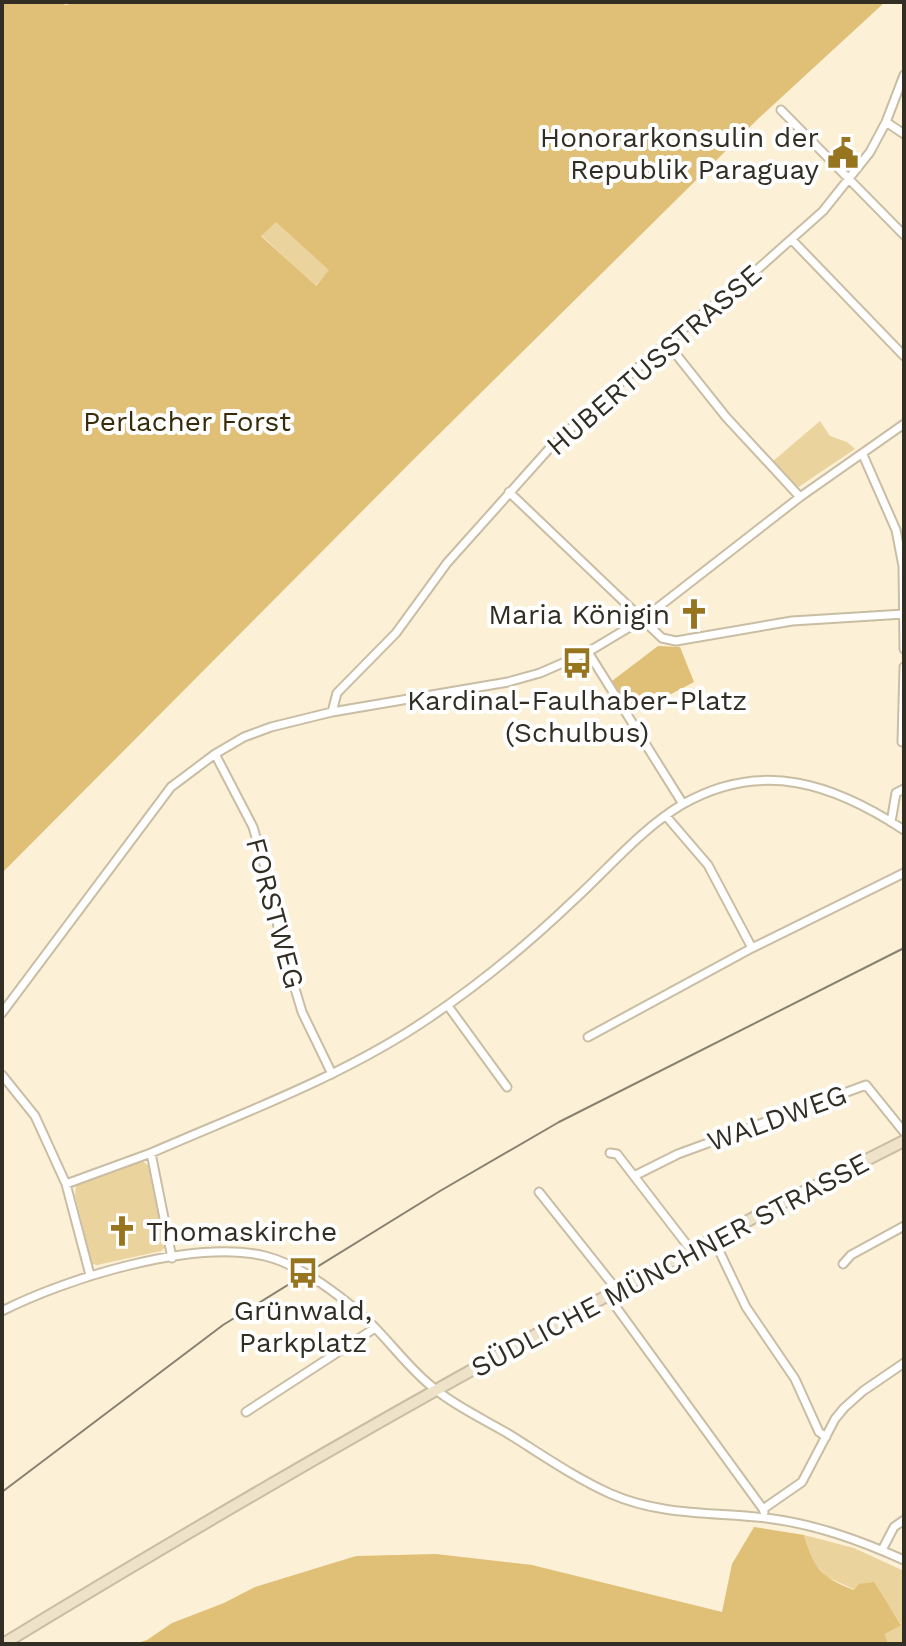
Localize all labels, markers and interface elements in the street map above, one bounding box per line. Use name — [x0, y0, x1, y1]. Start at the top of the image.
place label: Honorarkonsulin der Republik Paraguay — [540, 121, 820, 186]
public building icon: Honorarkonsulin der Republik Paraguay — [826, 136, 860, 170]
street label: HUBERTUSSTRASSE — [540, 258, 768, 462]
park label: Perlacher Forst — [83, 405, 291, 438]
church icon: Maria Königin — [677, 597, 711, 631]
place label: Maria Königin — [488, 598, 670, 631]
bus stop icon: Kardinal-Faulhaber-Platz (Schulbus) — [560, 646, 594, 680]
place label: Kardinal-Faulhaber-Platz (Schulbus) — [407, 684, 747, 749]
street label: FORSTWEG — [239, 834, 311, 992]
street label: WALDWEG — [703, 1078, 851, 1158]
street label: SÜDLICHE MÜNCHNER STRASSE — [466, 1146, 874, 1384]
church icon: Thomaskirche — [105, 1214, 139, 1248]
place label: Thomaskirche — [146, 1215, 337, 1248]
bus stop icon: Grünwald, Parkplatz — [286, 1256, 320, 1290]
place label: Grünwald, Parkplatz — [234, 1294, 372, 1359]

